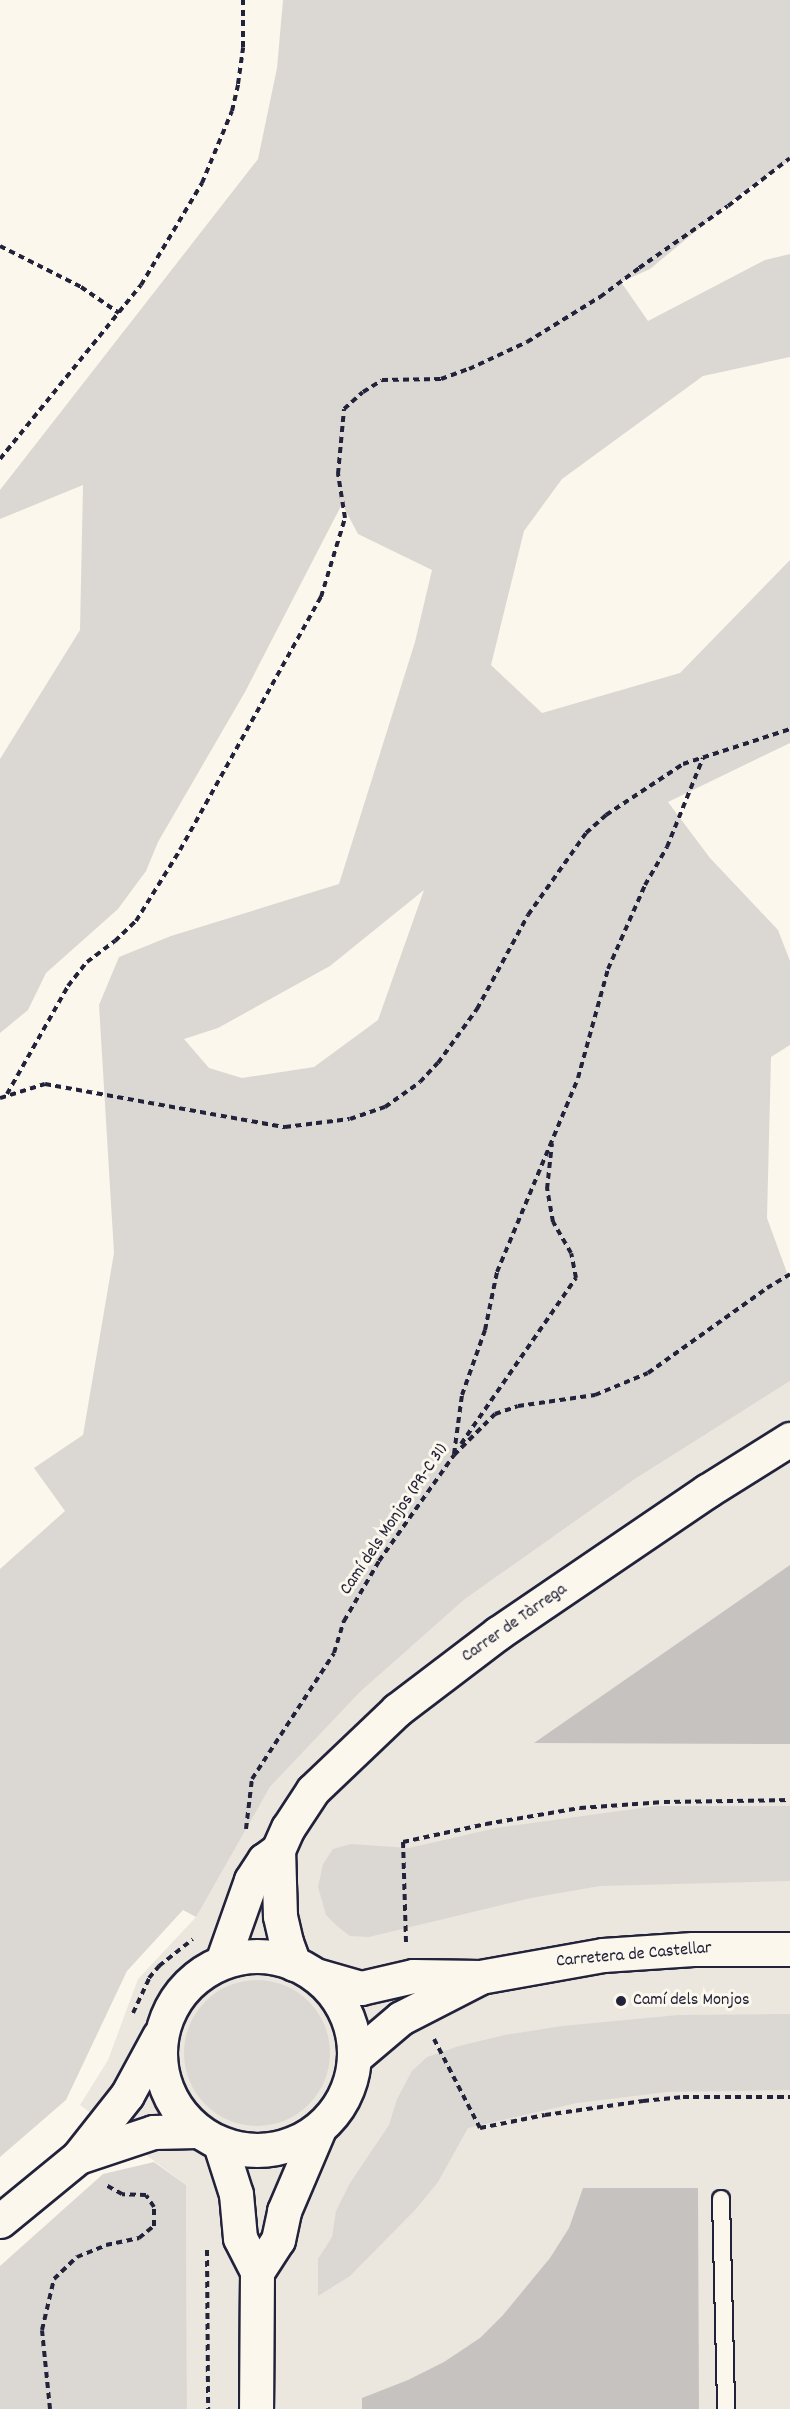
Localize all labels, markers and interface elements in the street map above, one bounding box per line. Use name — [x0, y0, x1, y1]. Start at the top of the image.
street label: Camí dels Monjos (PR-C 31) — [336, 1440, 454, 1600]
street label: Carrer de Tàrrega — [458, 1580, 572, 1668]
street label: Carretera de Castellar — [555, 1938, 713, 1974]
place label: Camí dels Monjos — [633, 1990, 750, 2012]
marker: Camí dels Monjos — [614, 1994, 628, 2008]

